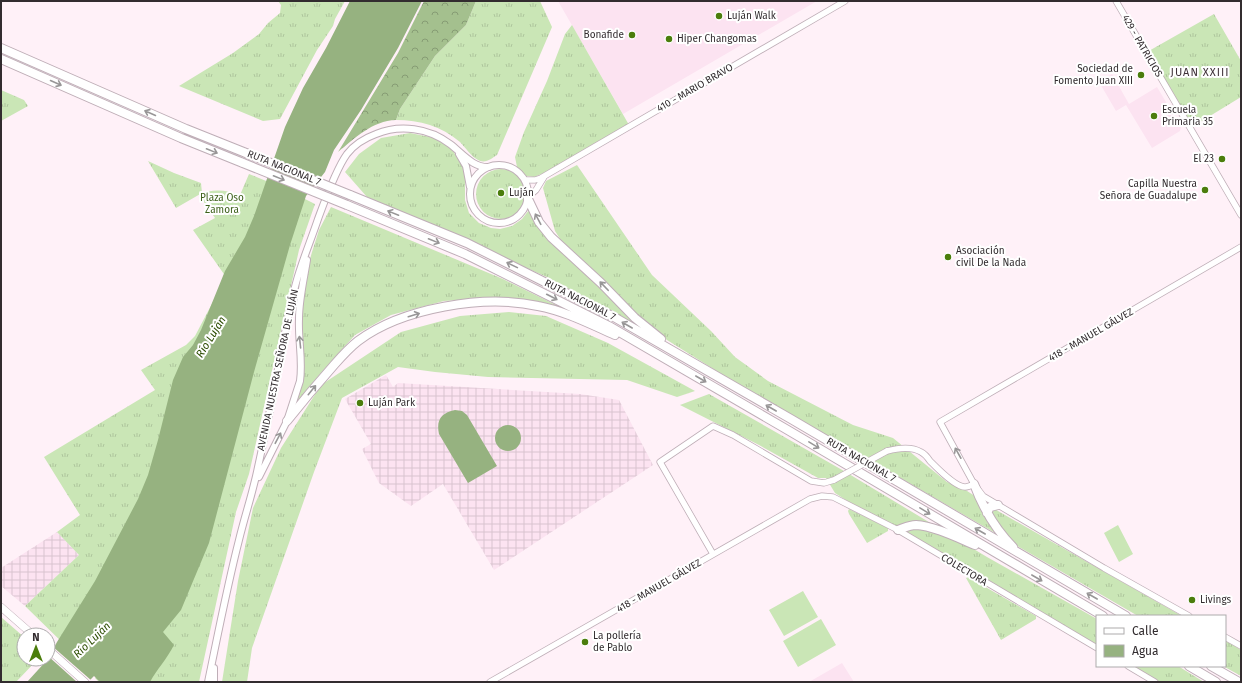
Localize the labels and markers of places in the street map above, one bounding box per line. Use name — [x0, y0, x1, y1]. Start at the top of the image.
place label: Luján Walk — [727, 10, 777, 22]
marker: Luján Walk — [714, 11, 724, 21]
place label: Bonafide — [584, 29, 624, 41]
marker: Bonafide — [627, 30, 637, 40]
place label: Hiper Changomas — [677, 33, 757, 45]
marker: Hiper Changomas — [664, 34, 674, 44]
place label: Sociedad de Fomento Juan XIII — [1054, 63, 1133, 87]
marker: Sociedad de Fomento Juan XIII — [1136, 70, 1146, 80]
place label: Escuela Primaria 35 — [1162, 104, 1213, 128]
marker: Escuela Primaria 35 — [1149, 111, 1159, 121]
place label: El 23 — [1193, 153, 1214, 165]
marker: El 23 — [1217, 154, 1227, 164]
place label: Capilla Nuestra Señora de Guadalupe — [1100, 178, 1197, 202]
marker: Capilla Nuestra Señora de Guadalupe — [1200, 185, 1210, 195]
place label: Luján — [509, 187, 534, 199]
marker: Luján — [496, 188, 506, 198]
place label: Asociación civil De la Nada — [956, 245, 1026, 269]
marker: Asociación civil De la Nada — [943, 252, 953, 262]
place label: Luján Park — [368, 397, 416, 409]
marker: Luján Park — [355, 398, 365, 408]
place label: Livings — [1200, 594, 1232, 606]
marker: Livings — [1187, 595, 1197, 605]
place label: La pollería de Pablo — [593, 629, 641, 654]
marker: La pollería de Pablo — [580, 637, 590, 647]

